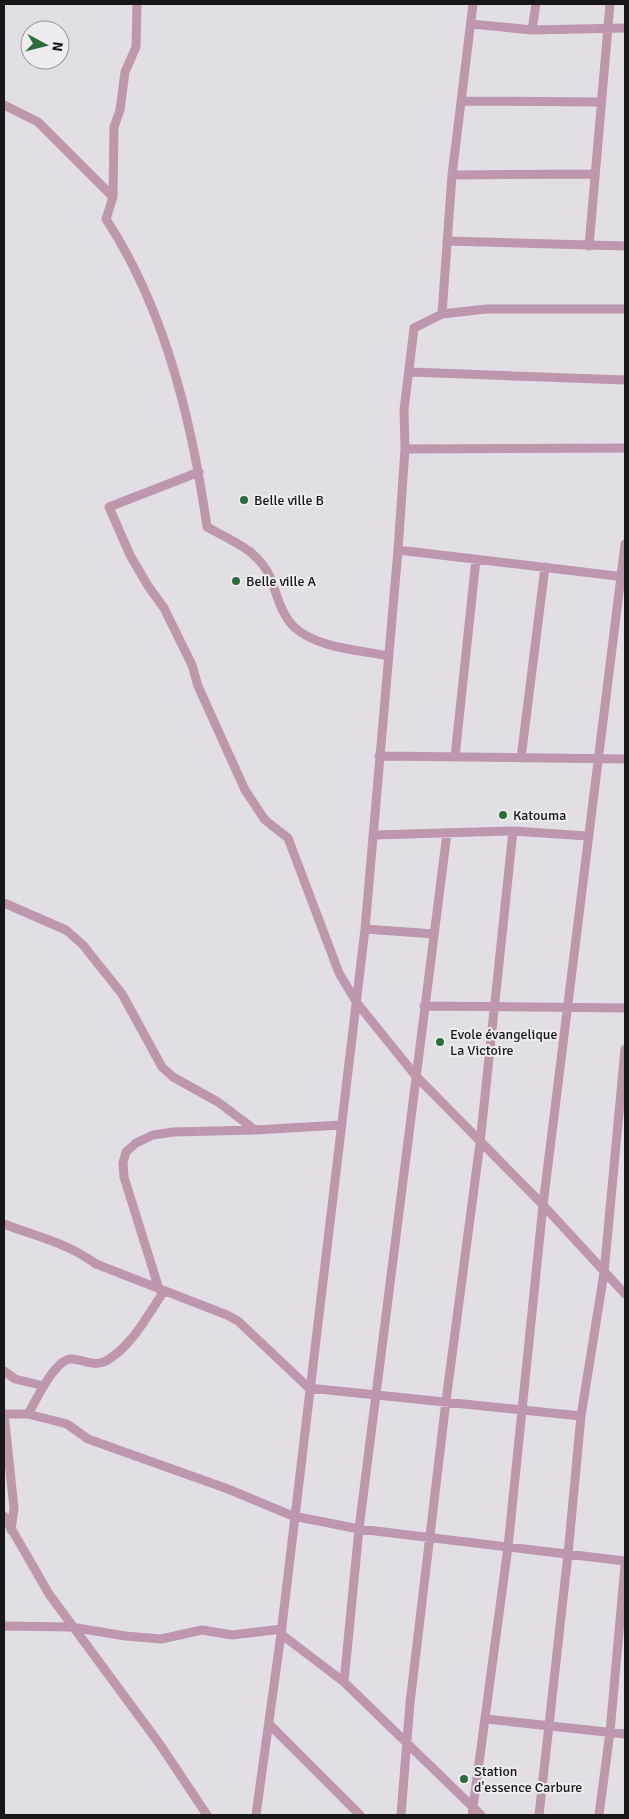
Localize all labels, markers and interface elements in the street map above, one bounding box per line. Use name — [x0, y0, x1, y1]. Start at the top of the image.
north arrow — [20, 20, 70, 70]
text: N — [48, 41, 66, 52]
place label: Belle ville B — [254, 492, 324, 509]
marker: Belle ville B — [238, 494, 250, 506]
place label: Belle ville A — [246, 573, 316, 590]
marker: Belle ville A — [230, 575, 242, 587]
place label: Katouma — [513, 807, 566, 824]
marker: Katouma — [497, 809, 509, 821]
place label: Evole évangelique La Victoire — [450, 1026, 557, 1059]
marker: Evole évangelique La Victoire — [434, 1036, 446, 1048]
place label: Station d'essence Carbure — [474, 1763, 582, 1796]
marker: Station d'essence Carbure — [458, 1773, 470, 1785]

